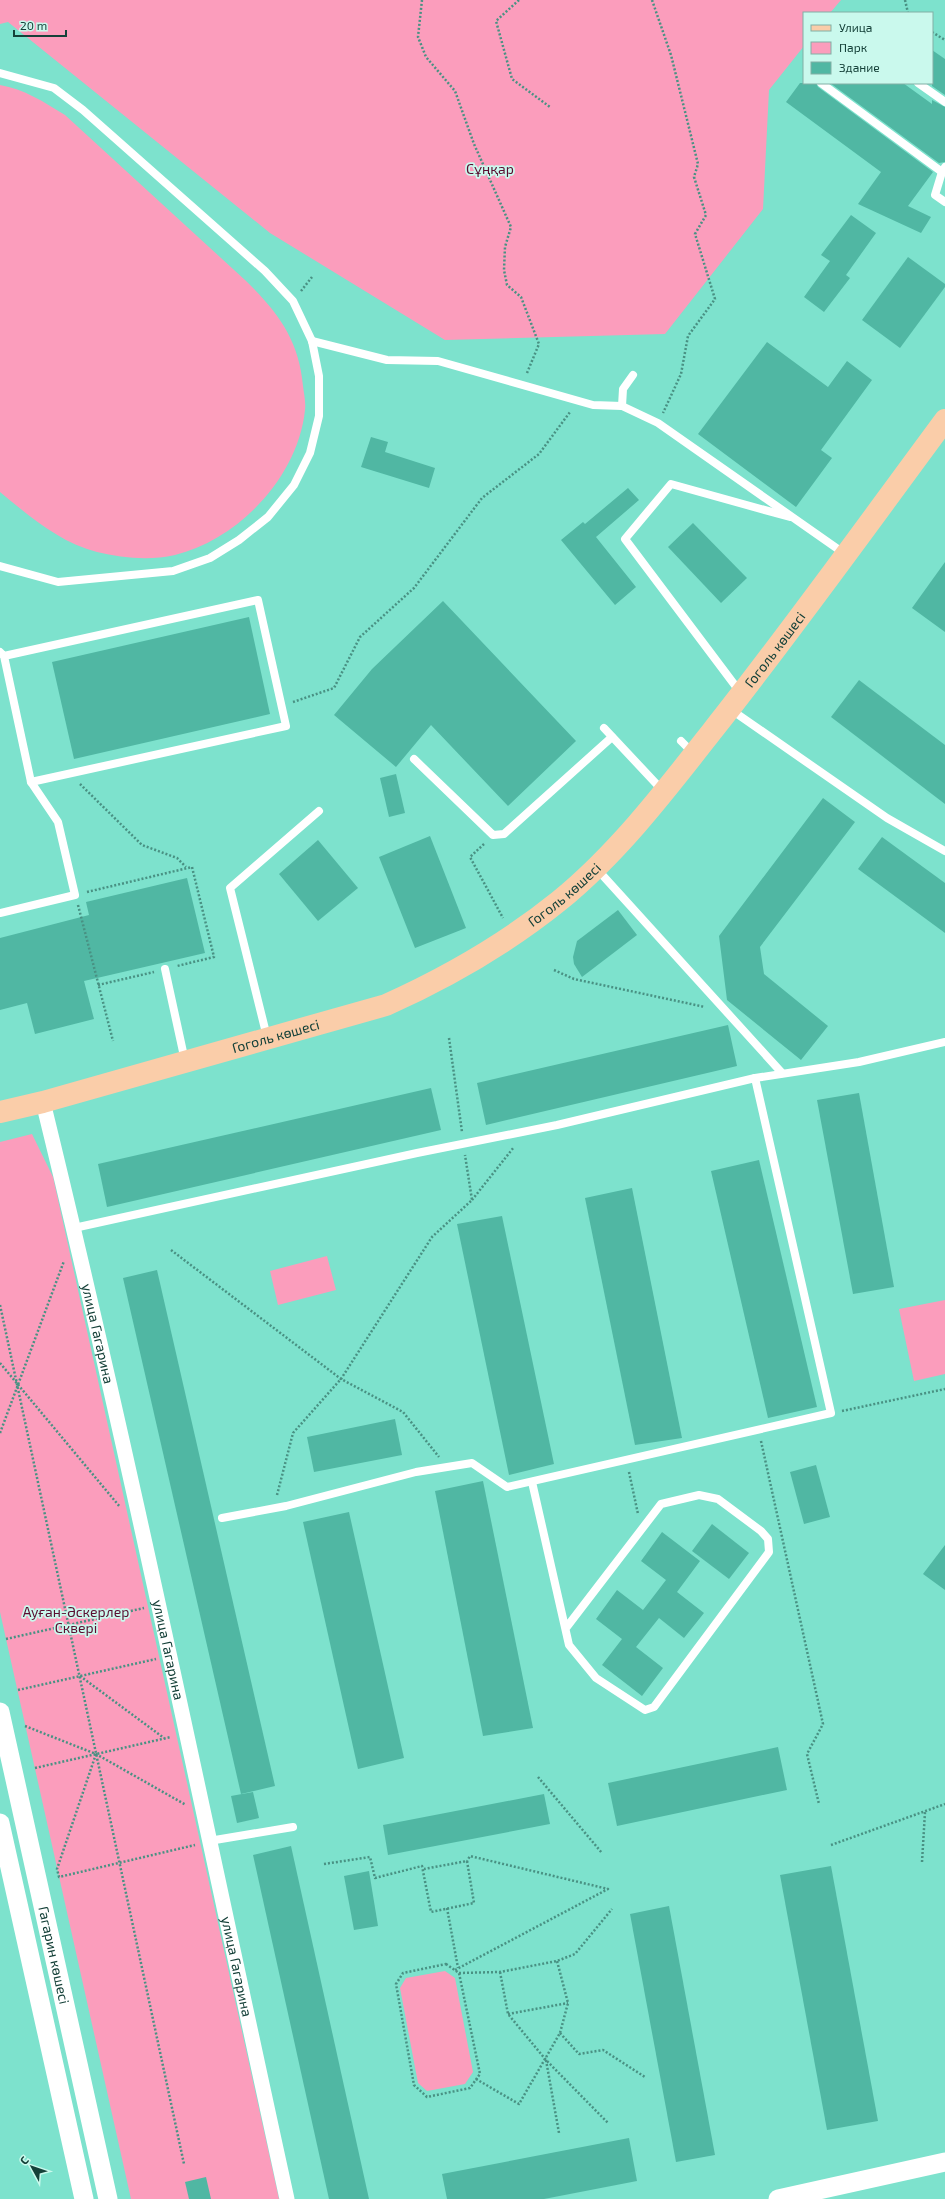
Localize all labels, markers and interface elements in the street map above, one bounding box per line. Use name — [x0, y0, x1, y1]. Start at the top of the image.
scale bar — [14, 12, 66, 38]
legend — [803, 12, 933, 84]
text: 20 m — [20, 18, 47, 32]
text: Улица — [839, 20, 872, 34]
text: Парк — [839, 40, 868, 54]
text: Здание — [839, 60, 880, 74]
park label: Сұңқар — [466, 160, 514, 177]
street label: Гоголь көшесі — [741, 608, 809, 691]
street label: Гоголь көшесі — [524, 859, 604, 930]
street label: Гоголь көшесі — [230, 1015, 321, 1056]
street label: улица Гагарина — [79, 1282, 118, 1385]
street label: улица Гагарина — [150, 1598, 188, 1701]
park label: Ауған-Әскерлер Сквері — [23, 1603, 129, 1636]
street label: Гагарин көшесі — [35, 1904, 74, 2006]
street label: улица Гагарина — [218, 1915, 256, 2018]
north arrow — [12, 2147, 52, 2187]
text: С — [17, 2153, 31, 2167]

